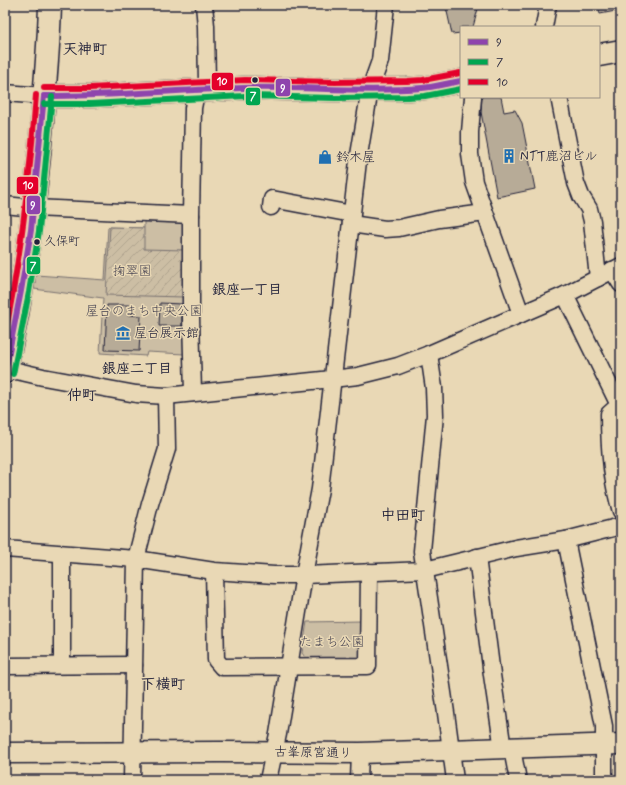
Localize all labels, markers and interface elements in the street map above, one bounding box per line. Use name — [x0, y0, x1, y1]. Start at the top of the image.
legend — [460, 26, 600, 98]
text: 9 — [496, 35, 502, 51]
district label: 天神町 — [62, 40, 108, 60]
text: 7 — [496, 55, 503, 71]
line badge: 10 — [211, 72, 234, 91]
text: 10 — [216, 75, 228, 89]
unlabelled marker — [250, 75, 260, 85]
text: 10 — [496, 75, 508, 91]
line badge: 9 — [275, 78, 291, 97]
text: 9 — [280, 82, 286, 96]
line badge: 7 — [245, 87, 261, 106]
text: 7 — [250, 90, 257, 104]
building icon: NTT鹿沼ビル — [501, 148, 517, 164]
place label: NTT鹿沼ビル — [520, 148, 598, 165]
shop icon: 鈴木屋 — [317, 149, 333, 165]
place label: 鈴木屋 — [336, 149, 375, 166]
line badge: 10 — [16, 176, 39, 195]
text: 10 — [22, 179, 34, 193]
line badge: 9 — [26, 195, 41, 215]
text: 9 — [30, 199, 36, 213]
place label: 久保町 — [44, 234, 80, 250]
marker: 久保町 — [32, 237, 42, 247]
line badge: 7 — [26, 256, 41, 275]
text: 7 — [30, 260, 37, 274]
park label: 掬翠園 — [112, 263, 152, 280]
district label: 銀座一丁目 — [212, 281, 282, 299]
park label: 屋台のまち中央公園 — [85, 303, 203, 320]
museum icon: 屋台展示館 — [115, 325, 131, 341]
place label: 屋台展示館 — [134, 325, 199, 342]
district label: 銀座二丁目 — [102, 360, 172, 378]
district label: 仲町 — [67, 386, 97, 406]
district label: 中田町 — [380, 506, 426, 526]
park label: たまち公園 — [299, 634, 365, 651]
district label: 下横町 — [140, 675, 186, 695]
street label: 古峯原宮通り — [274, 744, 352, 762]

